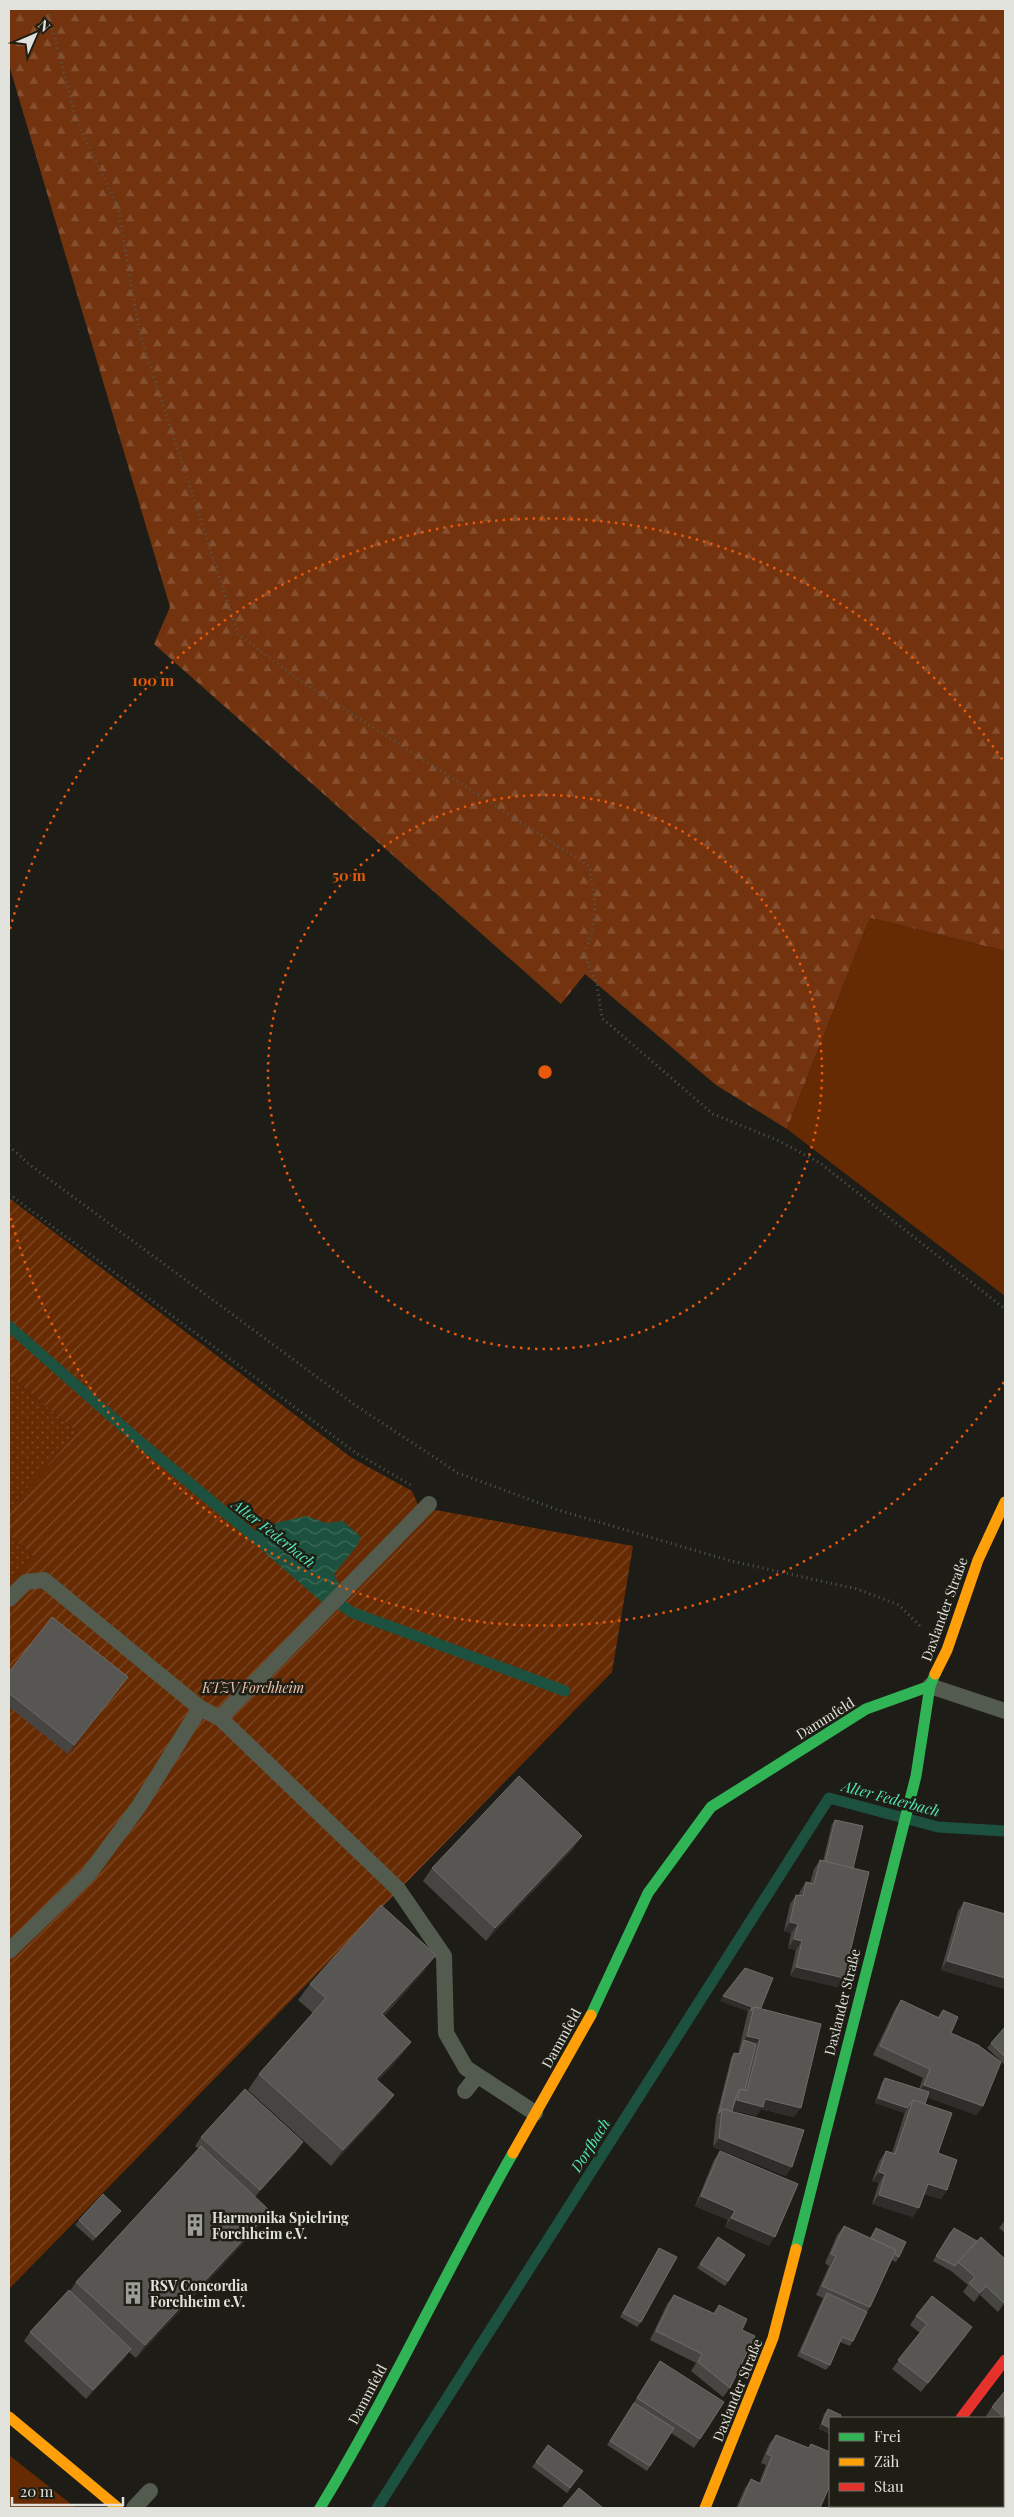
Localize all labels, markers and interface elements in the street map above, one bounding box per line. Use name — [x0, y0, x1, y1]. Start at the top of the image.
north arrow — [10, 10, 60, 60]
text: N — [34, 15, 55, 36]
text: 100 m — [132, 670, 175, 690]
text: 50 m — [332, 865, 366, 885]
centre of rings — [536, 1063, 554, 1081]
water label: Alter Federbach — [227, 1493, 320, 1572]
street label: Daxlander Straße — [916, 1554, 972, 1664]
park label: KTZV Forchheim — [201, 1678, 304, 1697]
street label: Dammfeld — [792, 1693, 858, 1743]
water label: Alter Federbach — [838, 1775, 942, 1821]
street label: Daxlander Straße — [820, 1947, 864, 2057]
street label: Dammfeld — [537, 2005, 585, 2071]
water label: Dorfbach — [565, 2115, 614, 2176]
place label: Harmonika Spielring Forchheim e.V. — [212, 2208, 349, 2243]
building icon: Harmonika Spielring Forchheim e.V. — [182, 2212, 208, 2238]
place label: RSV Concordia Forchheim e.V. — [150, 2276, 249, 2311]
building icon: RSV Concordia Forchheim e.V. — [120, 2280, 146, 2306]
street label: Daxlander Straße — [708, 2336, 766, 2444]
street label: Dammfeld — [343, 2361, 391, 2427]
legend — [829, 2417, 1004, 2507]
text: Frei — [874, 2426, 902, 2446]
text: Zäh — [874, 2451, 899, 2471]
scale bar — [12, 2474, 124, 2506]
text: Stau — [874, 2476, 904, 2496]
text: 20 m — [20, 2481, 54, 2501]

